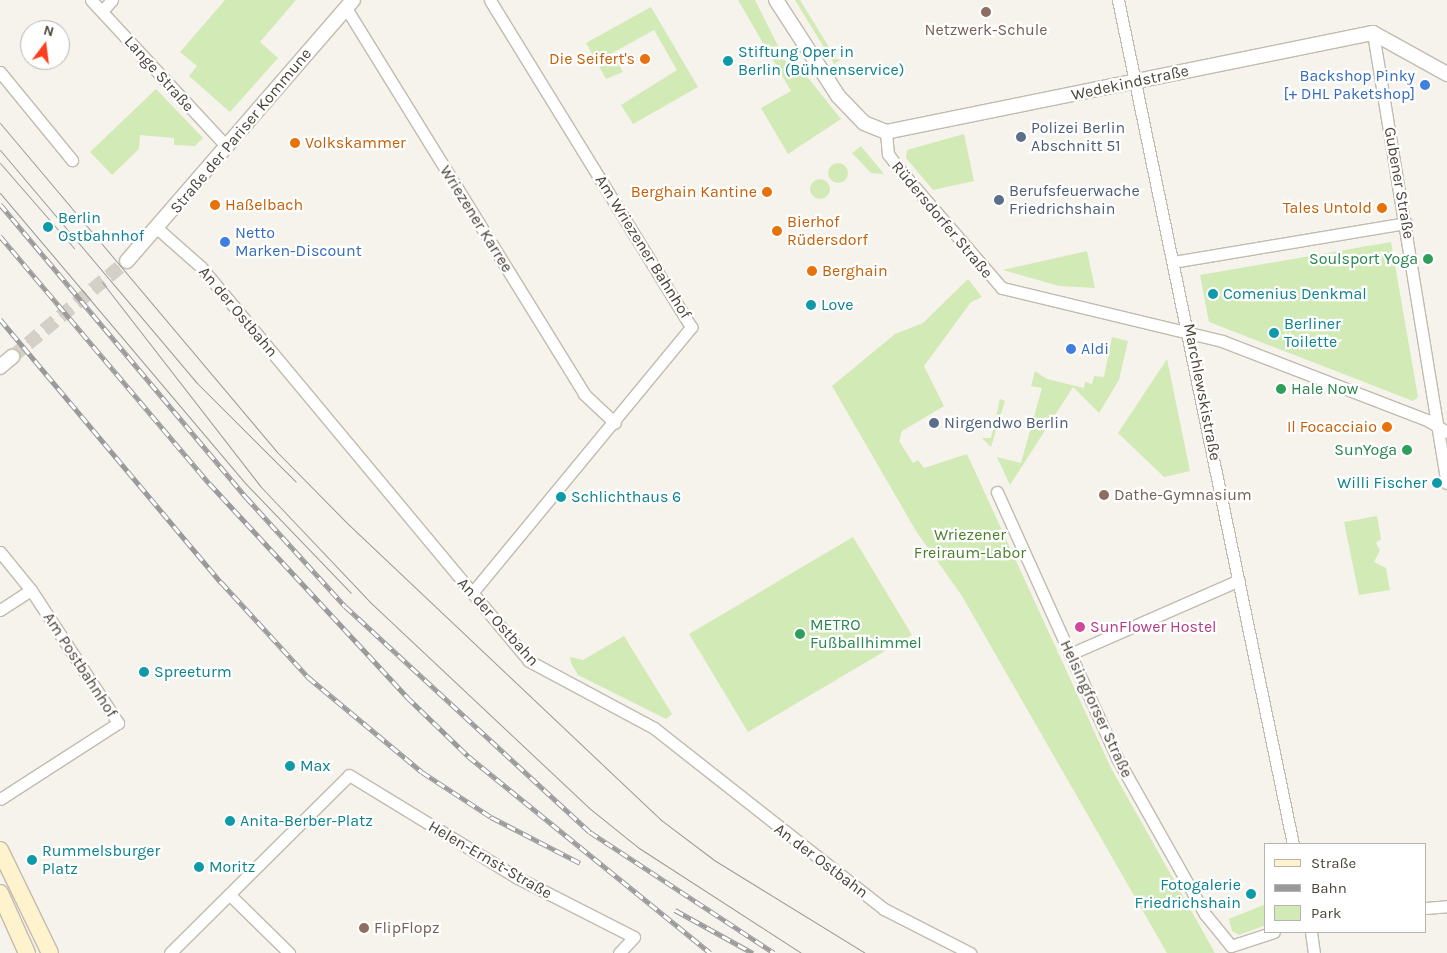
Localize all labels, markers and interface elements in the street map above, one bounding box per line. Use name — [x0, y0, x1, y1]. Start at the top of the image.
marker: Netzwerk-Schule — [980, 6, 992, 18]
north arrow — [20, 20, 70, 70]
place label: Netzwerk-Schule — [925, 20, 1047, 40]
text: N — [42, 21, 56, 41]
street label: Lange Straße — [120, 32, 198, 116]
place label: Stiftung Oper in Berlin (Bühnenservice) — [738, 42, 905, 80]
street label: Straße der Pariser Kommune — [166, 44, 316, 218]
place label: Die Seifert's — [549, 49, 635, 69]
marker: Die Seifert's — [639, 53, 651, 65]
marker: Stiftung Oper in Berlin (Bühnenservice) — [722, 55, 734, 67]
street label: Wedekindstraße — [1069, 61, 1191, 105]
place label: Backshop Pinky [+ DHL Paketshop] — [1284, 66, 1415, 104]
marker: Backshop Pinky [+ DHL Paketshop] — [1419, 79, 1431, 91]
place label: Polizei Berlin Abschnitt 51 — [1031, 118, 1125, 156]
street label: Gubener Straße — [1380, 125, 1418, 241]
marker: Polizei Berlin Abschnitt 51 — [1015, 131, 1027, 143]
place label: Volkskammer — [305, 133, 406, 153]
marker: Volkskammer — [289, 137, 301, 149]
street label: Rüdersdorfer Straße — [887, 158, 997, 282]
street label: Wriezener Karree — [435, 162, 517, 276]
street label: Am Wriezener Bahnhof — [591, 172, 695, 322]
place label: Berufsfeuerwache Friedrichshain — [1009, 181, 1140, 219]
place label: Berghain Kantine — [631, 182, 757, 202]
marker: Berghain Kantine — [761, 186, 773, 198]
marker: Berufsfeuerwache Friedrichshain — [993, 194, 1005, 206]
place label: Haßelbach — [225, 195, 303, 215]
place label: Tales Untold — [1283, 198, 1372, 218]
marker: Haßelbach — [209, 199, 221, 211]
marker: Tales Untold — [1376, 202, 1388, 214]
place label: Berlin Ostbahnhof — [58, 208, 144, 246]
place label: Bierhof Rüdersdorf — [787, 212, 868, 250]
marker: Berlin Ostbahnhof — [42, 221, 54, 233]
place label: Netto Marken-Discount — [235, 223, 362, 261]
marker: Bierhof Rüdersdorf — [771, 225, 783, 237]
marker: Netto Marken-Discount — [219, 236, 231, 248]
place label: Soulsport Yoga — [1309, 249, 1418, 269]
marker: Soulsport Yoga — [1422, 253, 1434, 265]
place label: Berghain — [822, 261, 888, 281]
street label: An der Ostbahn — [195, 263, 281, 361]
marker: Berghain — [806, 265, 818, 277]
place label: Comenius Denkmal — [1223, 284, 1367, 304]
marker: Comenius Denkmal — [1207, 288, 1219, 300]
place label: Love — [821, 295, 853, 315]
marker: Love — [805, 299, 817, 311]
place label: Berliner Toilette — [1284, 314, 1341, 352]
street label: Marchlewskistraße — [1179, 322, 1225, 462]
marker: Berliner Toilette — [1268, 327, 1280, 339]
place label: Aldi — [1081, 339, 1109, 359]
marker: Aldi — [1065, 343, 1077, 355]
place label: Hale Now — [1291, 379, 1358, 399]
marker: Hale Now — [1275, 383, 1287, 395]
place label: Nirgendwo Berlin — [944, 413, 1069, 433]
marker: Nirgendwo Berlin — [928, 417, 940, 429]
place label: Il Focacciaio — [1287, 417, 1377, 437]
marker: Il Focacciaio — [1381, 421, 1393, 433]
place label: SunYoga — [1334, 440, 1397, 460]
marker: SunYoga — [1401, 444, 1413, 456]
place label: Willi Fischer — [1337, 473, 1427, 493]
marker: Willi Fischer — [1431, 477, 1443, 489]
place label: Dathe-Gymnasium — [1114, 485, 1252, 505]
place label: Schlichthaus 6 — [571, 487, 681, 507]
marker: Dathe-Gymnasium — [1098, 489, 1110, 501]
marker: Schlichthaus 6 — [555, 491, 567, 503]
park label: Wriezener Freiraum-Labor — [914, 525, 1026, 563]
street label: An der Ostbahn — [453, 574, 543, 670]
street label: Am Postbahnhof — [39, 609, 121, 721]
place label: METRO Fußballhimmel — [810, 615, 922, 653]
place label: SunFlower Hostel — [1090, 617, 1217, 637]
marker: SunFlower Hostel — [1074, 621, 1086, 633]
marker: METRO Fußballhimmel — [794, 628, 806, 640]
street label: Helsingforser Straße — [1056, 637, 1136, 781]
place label: Spreeturm — [154, 662, 232, 682]
marker: Spreeturm — [138, 666, 150, 678]
place label: Max — [300, 756, 331, 776]
marker: Max — [284, 760, 296, 772]
place label: Anita-Berber-Platz — [240, 811, 373, 831]
marker: Anita-Berber-Platz — [224, 815, 236, 827]
street label: Helen-Ernst-Straße — [425, 817, 555, 903]
street label: An der Ostbahn — [770, 820, 872, 902]
place label: Rummelsburger Platz — [42, 841, 160, 879]
legend — [1264, 843, 1427, 933]
marker: Rummelsburger Platz — [26, 854, 38, 866]
text: Straße — [1311, 854, 1356, 872]
place label: Moritz — [209, 857, 255, 877]
marker: Moritz — [193, 861, 205, 873]
place label: Fotogalerie Friedrichshain — [1135, 875, 1241, 913]
text: Bahn — [1311, 879, 1347, 897]
marker: Fotogalerie Friedrichshain — [1245, 888, 1257, 900]
text: Park — [1311, 904, 1341, 922]
place label: FlipFlopz — [374, 918, 440, 938]
marker: FlipFlopz — [358, 922, 370, 934]

